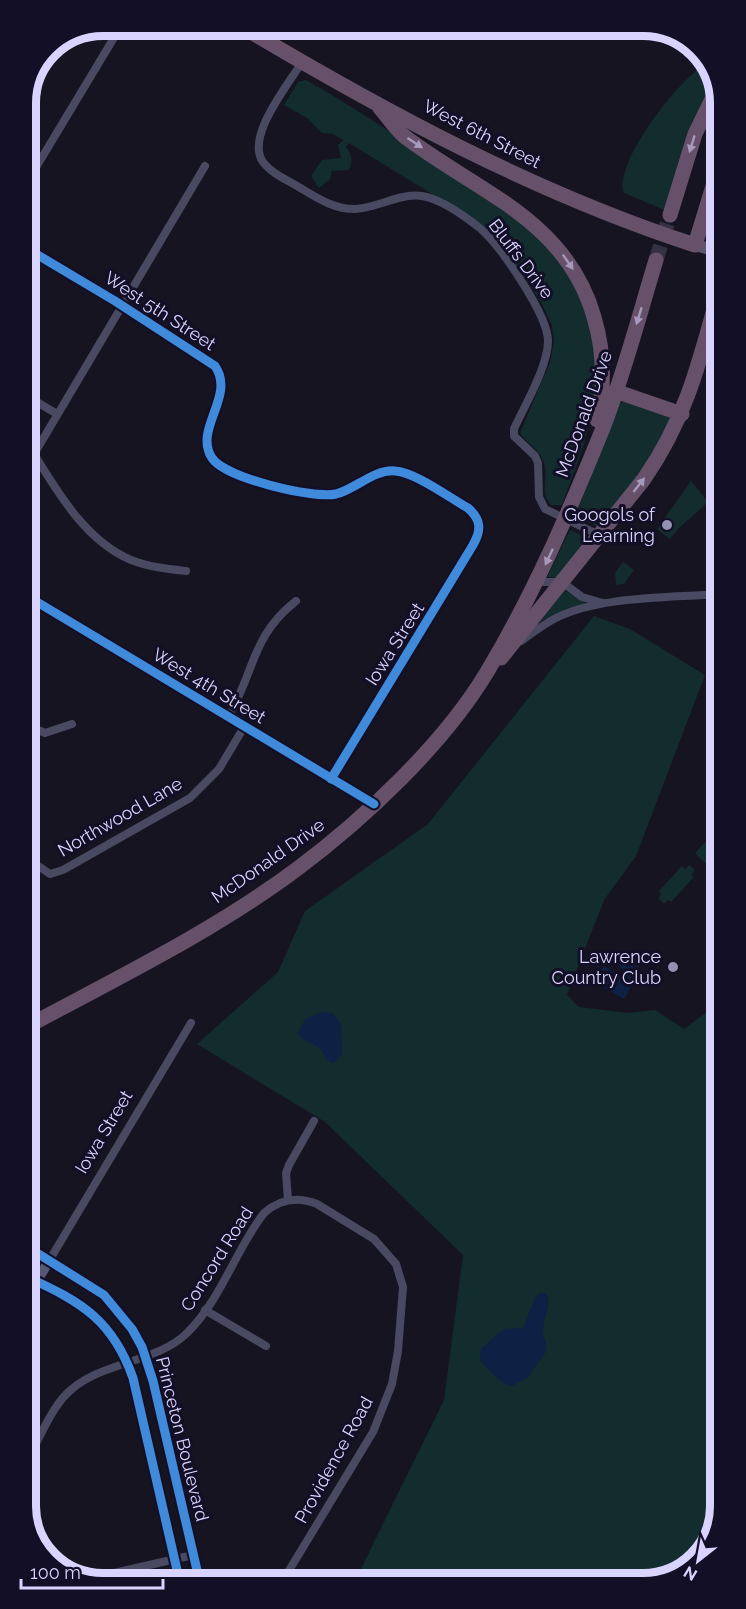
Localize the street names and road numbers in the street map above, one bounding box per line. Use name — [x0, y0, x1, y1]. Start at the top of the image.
street label: West 6th Street — [420, 95, 545, 172]
street label: Bluffs Drive — [485, 215, 558, 303]
street label: West 5th Street — [101, 267, 220, 354]
street label: McDonald Drive — [551, 347, 616, 480]
street label: Iowa Street — [361, 599, 428, 689]
street label: West 4th Street — [149, 644, 270, 728]
street label: Northwood Lane — [54, 772, 186, 861]
street label: McDonald Drive — [207, 814, 329, 907]
street label: Iowa Street — [71, 1086, 137, 1177]
street label: Concord Road — [176, 1203, 257, 1315]
street label: Princeton Boulevard — [152, 1354, 213, 1523]
street label: Providence Road — [290, 1393, 377, 1527]

